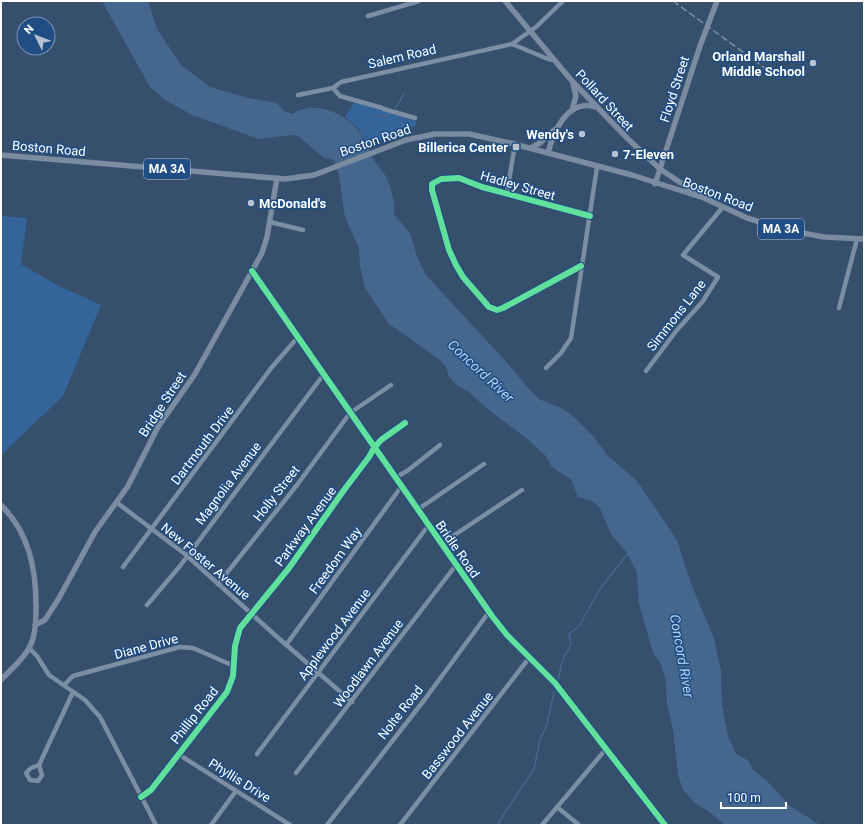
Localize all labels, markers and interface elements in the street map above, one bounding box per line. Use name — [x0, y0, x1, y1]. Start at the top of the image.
north arrow — [16, 16, 56, 56]
text: N — [22, 22, 37, 37]
street label: Salem Road — [367, 41, 438, 72]
place label: Orland Marshall Middle School — [712, 49, 805, 79]
street label: Floyd Street — [657, 54, 692, 124]
marker: Orland Marshall Middle School — [808, 58, 818, 68]
street label: Pollard Street — [573, 67, 637, 134]
street label: Boston Road — [338, 121, 413, 160]
place label: Wendy's — [526, 127, 574, 142]
marker: Wendy's — [577, 129, 587, 139]
street label: Boston Road — [11, 138, 86, 159]
place label: Billerica Center — [418, 140, 508, 155]
marker: Billerica Center — [511, 142, 521, 152]
place label: 7-Eleven — [623, 147, 674, 162]
marker: 7-Eleven — [610, 149, 620, 159]
road number: MA 3A — [144, 159, 190, 179]
street label: Hadley Street — [479, 168, 557, 203]
street label: Boston Road — [681, 174, 755, 215]
place label: McDonald's — [259, 196, 326, 211]
marker: McDonald's — [246, 198, 256, 208]
road number: MA 3A — [758, 219, 804, 239]
street label: Simmons Lane — [644, 277, 709, 354]
water label: Concord River — [445, 336, 518, 406]
street label: Bridge Street — [136, 369, 189, 440]
street label: Dartmouth Drive — [168, 403, 237, 488]
street label: Magnolia Avenue — [192, 439, 264, 528]
street label: Holly Street — [250, 462, 303, 524]
street label: Parkway Avenue — [271, 483, 339, 569]
street label: Bridle Road — [432, 518, 483, 581]
street label: New Foster Avenue — [158, 520, 253, 603]
street label: Freedom Way — [306, 524, 365, 597]
street label: Applewood Avenue — [295, 585, 374, 683]
water label: Concord River — [667, 613, 697, 699]
street label: Woodlawn Avenue — [330, 616, 406, 710]
street label: Diane Drive — [113, 631, 180, 662]
street label: Nolte Road — [375, 682, 426, 742]
street label: Phillip Road — [167, 684, 221, 747]
street label: Basswood Avenue — [419, 689, 496, 782]
street label: Phyllis Drive — [206, 755, 274, 805]
scale bar — [721, 784, 786, 810]
text: 100 m — [727, 791, 761, 805]

